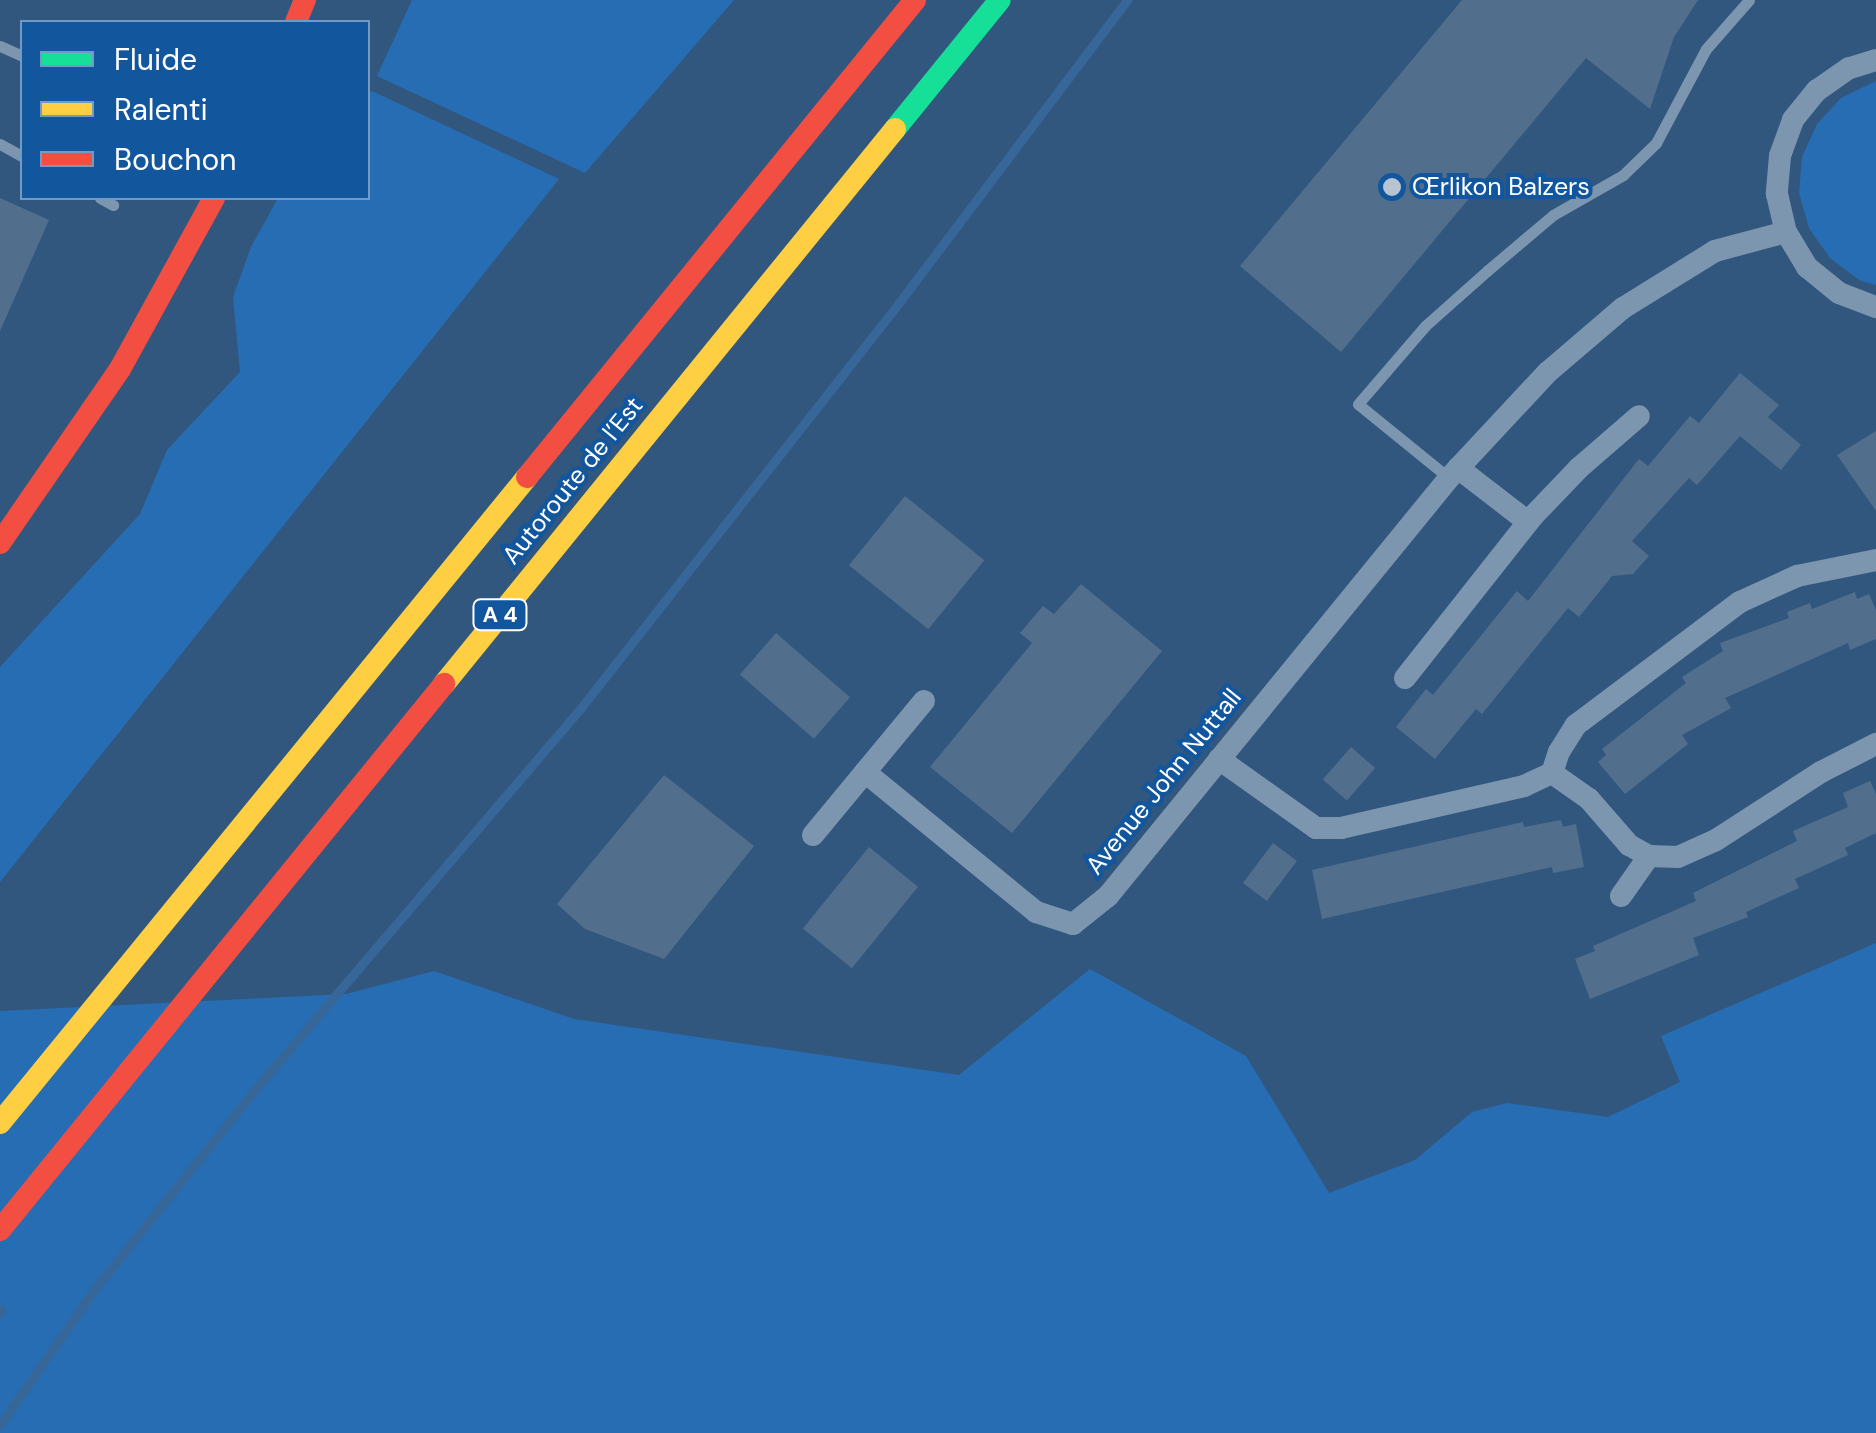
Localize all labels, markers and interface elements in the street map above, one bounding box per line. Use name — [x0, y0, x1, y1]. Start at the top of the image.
legend — [20, 20, 370, 200]
text: Fluide — [114, 40, 197, 79]
text: Ralenti — [114, 90, 208, 129]
text: Bouchon — [114, 140, 237, 179]
place label: Œrlikon Balzers — [1412, 172, 1590, 202]
marker: Œrlikon Balzers — [1381, 176, 1403, 198]
street label: Autoroute de l’Est — [496, 391, 650, 571]
road number: A 4 — [470, 598, 530, 632]
street label: Avenue John Nuttall — [1080, 683, 1248, 881]

